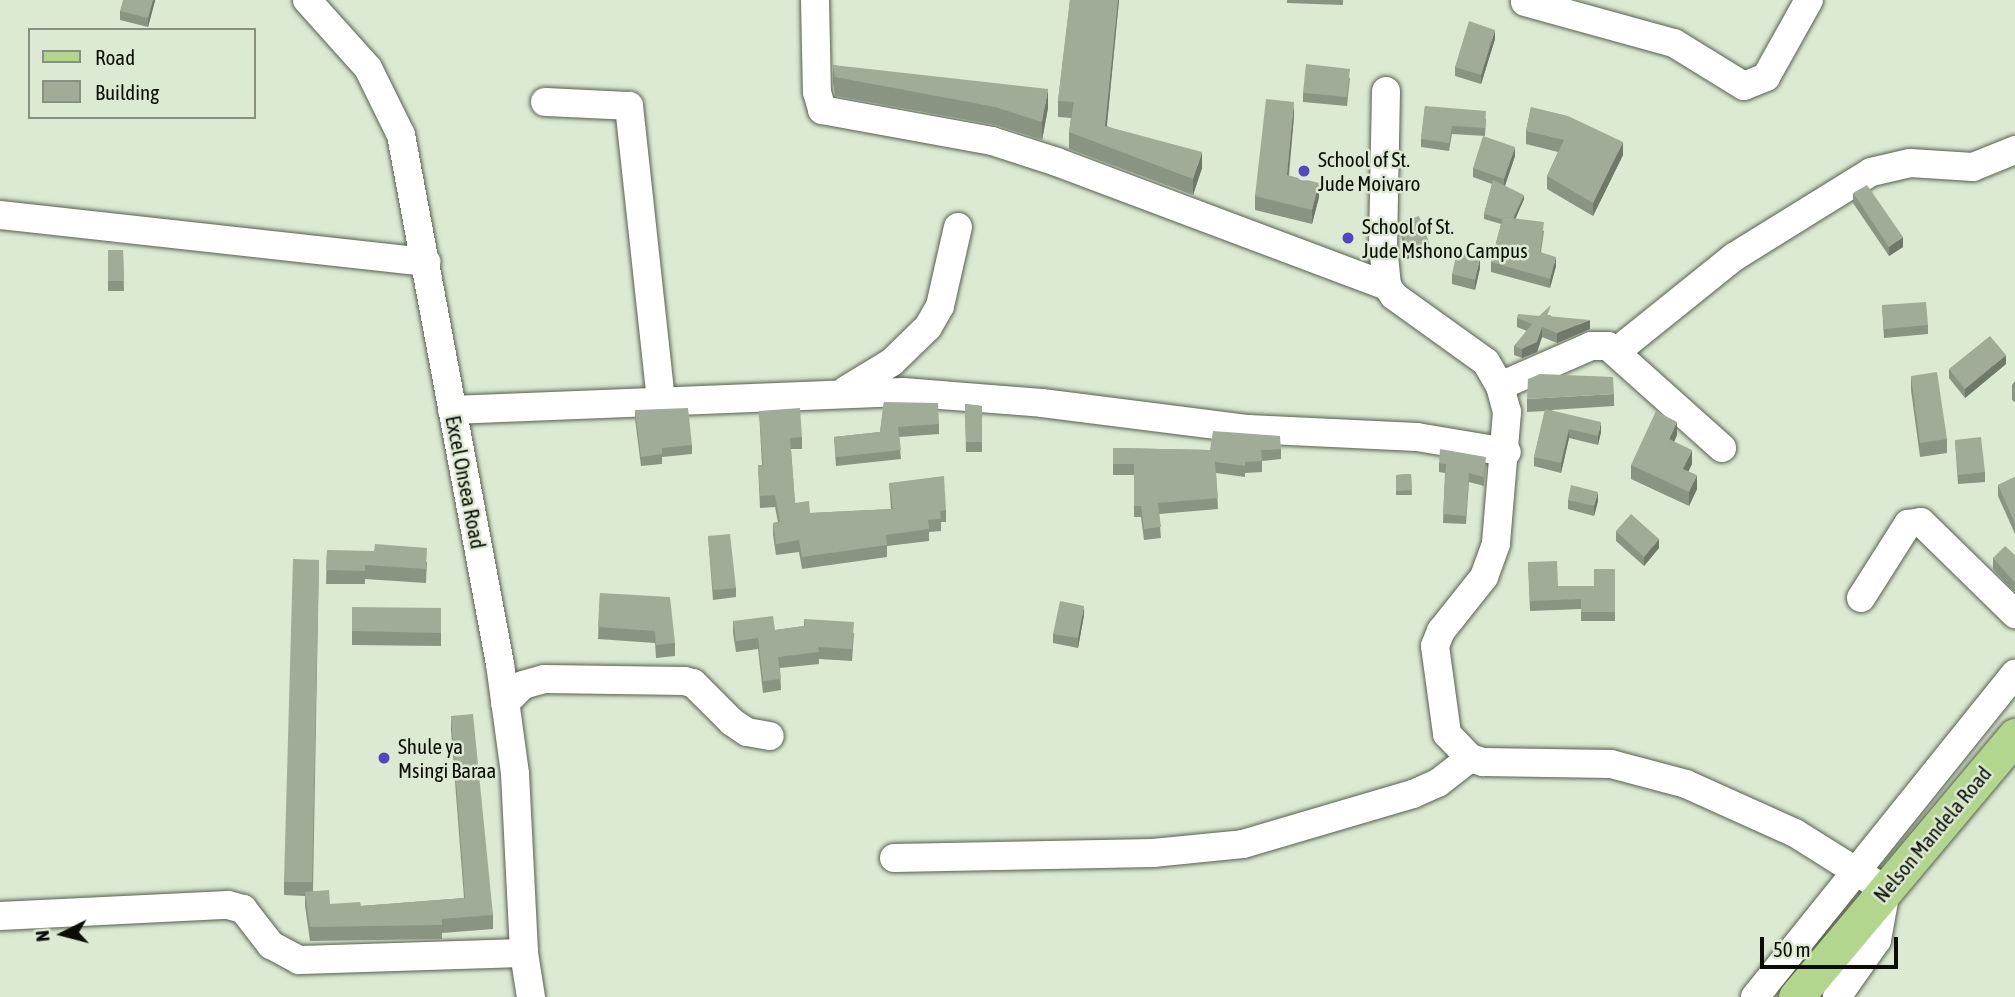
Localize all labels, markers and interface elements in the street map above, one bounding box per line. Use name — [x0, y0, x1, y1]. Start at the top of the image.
legend — [28, 28, 256, 119]
text: Road — [95, 45, 135, 69]
text: Building — [95, 80, 159, 104]
place label: School of St. Jude Moivaro — [1318, 146, 1420, 196]
marker: School of St. Jude Moivaro — [1296, 163, 1312, 179]
place label: School of St. Jude Mshono Campus — [1362, 213, 1528, 263]
marker: School of St. Jude Mshono Campus — [1340, 230, 1356, 246]
street label: Excel Onsea Road — [441, 413, 491, 551]
place label: Shule ya Msingi Baraa — [398, 733, 496, 783]
marker: Shule ya Msingi Baraa — [376, 750, 392, 766]
street label: Nelson Mandela Road — [1868, 761, 1996, 907]
north arrow — [28, 899, 98, 969]
scale bar — [1763, 923, 1901, 967]
text: N — [31, 929, 54, 943]
text: 50 m — [1773, 937, 1811, 961]

